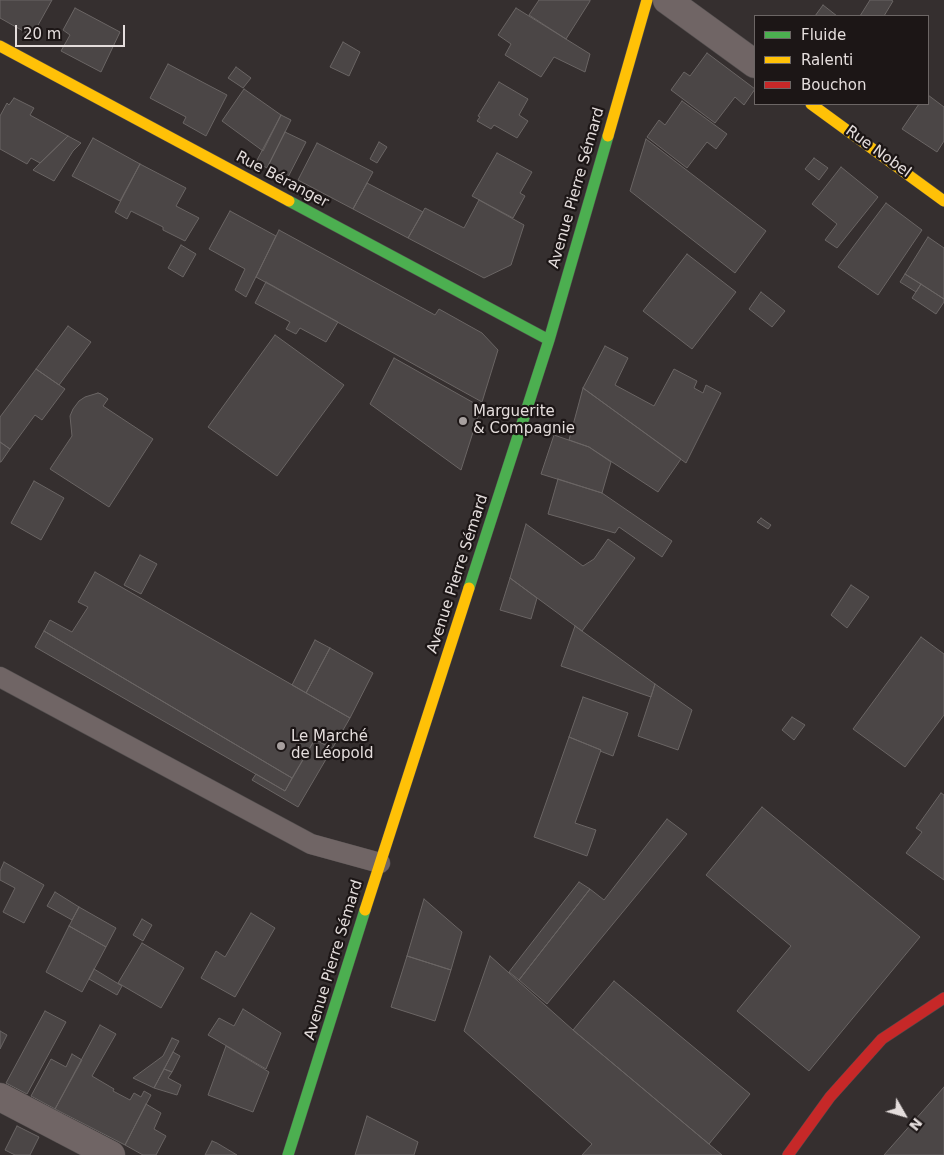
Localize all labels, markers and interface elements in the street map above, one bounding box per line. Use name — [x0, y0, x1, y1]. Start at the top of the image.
scale bar — [18, 15, 128, 47]
legend — [754, 15, 929, 105]
text: 20 m — [23, 25, 61, 43]
text: Fluide — [801, 26, 846, 44]
text: Ralenti — [801, 51, 853, 69]
text: Bouchon — [801, 76, 866, 94]
street label: Avenue Pierre Sémard — [545, 106, 609, 270]
street label: Rue Nobel — [842, 122, 914, 182]
street label: Rue Béranger — [232, 148, 332, 212]
place label: Marguerite & Compagnie — [473, 403, 575, 438]
marker: Marguerite & Compagnie — [457, 415, 469, 427]
street label: Avenue Pierre Sémard — [424, 492, 492, 656]
place label: Le Marché de Léopold — [291, 728, 373, 763]
marker: Le Marché de Léopold — [275, 740, 287, 752]
street label: Avenue Pierre Sémard — [301, 878, 367, 1042]
north arrow — [879, 1090, 929, 1140]
text: N — [906, 1115, 926, 1134]

